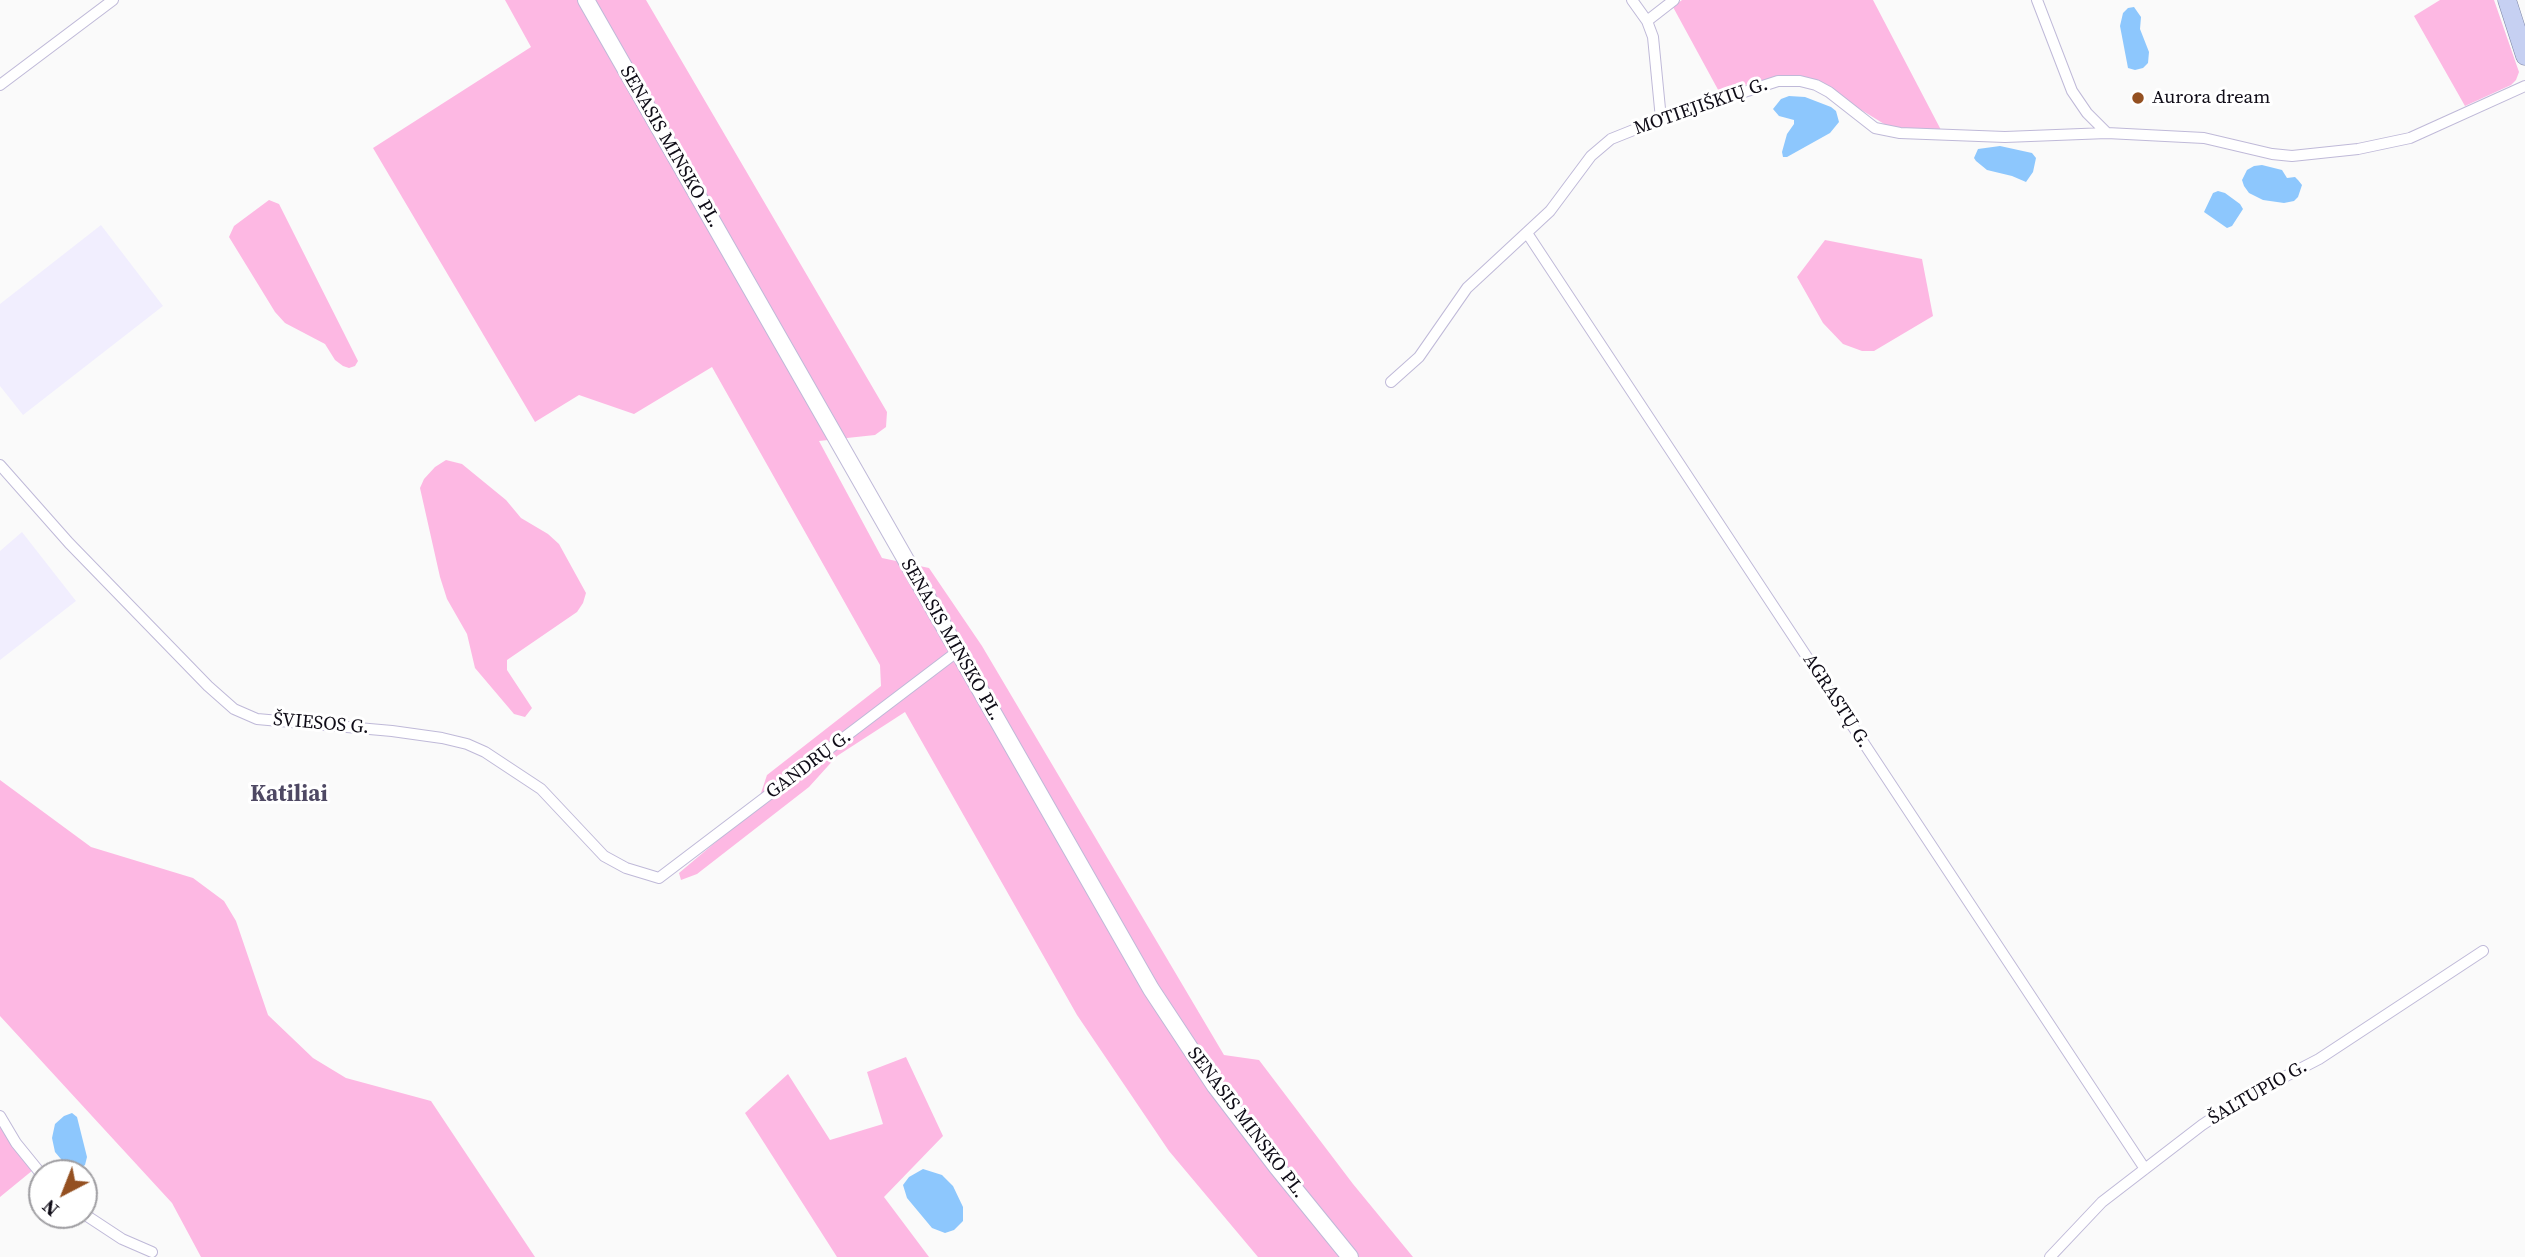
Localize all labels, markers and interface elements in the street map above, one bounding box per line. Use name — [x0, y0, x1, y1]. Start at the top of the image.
street label: SENASIS MINSKO PL. — [614, 62, 726, 232]
street label: MOTIEJIŠKIŲ G. — [1631, 73, 1771, 141]
place label: Aurora dream — [2152, 87, 2270, 109]
marker: Aurora dream — [2130, 90, 2146, 106]
street label: SENASIS MINSKO PL. — [895, 555, 1007, 725]
street label: AGRASTŲ G. — [1797, 650, 1875, 752]
street label: ŠVIESOS G. — [272, 708, 370, 740]
street label: GANDRŲ G. — [762, 726, 856, 804]
district label: Katiliai — [250, 781, 328, 809]
street label: SENASIS MINSKO PL. — [1182, 1043, 1310, 1203]
street label: ŠALTUPIO G. — [2205, 1056, 2311, 1130]
north arrow — [28, 1159, 98, 1229]
text: N — [36, 1194, 64, 1222]

